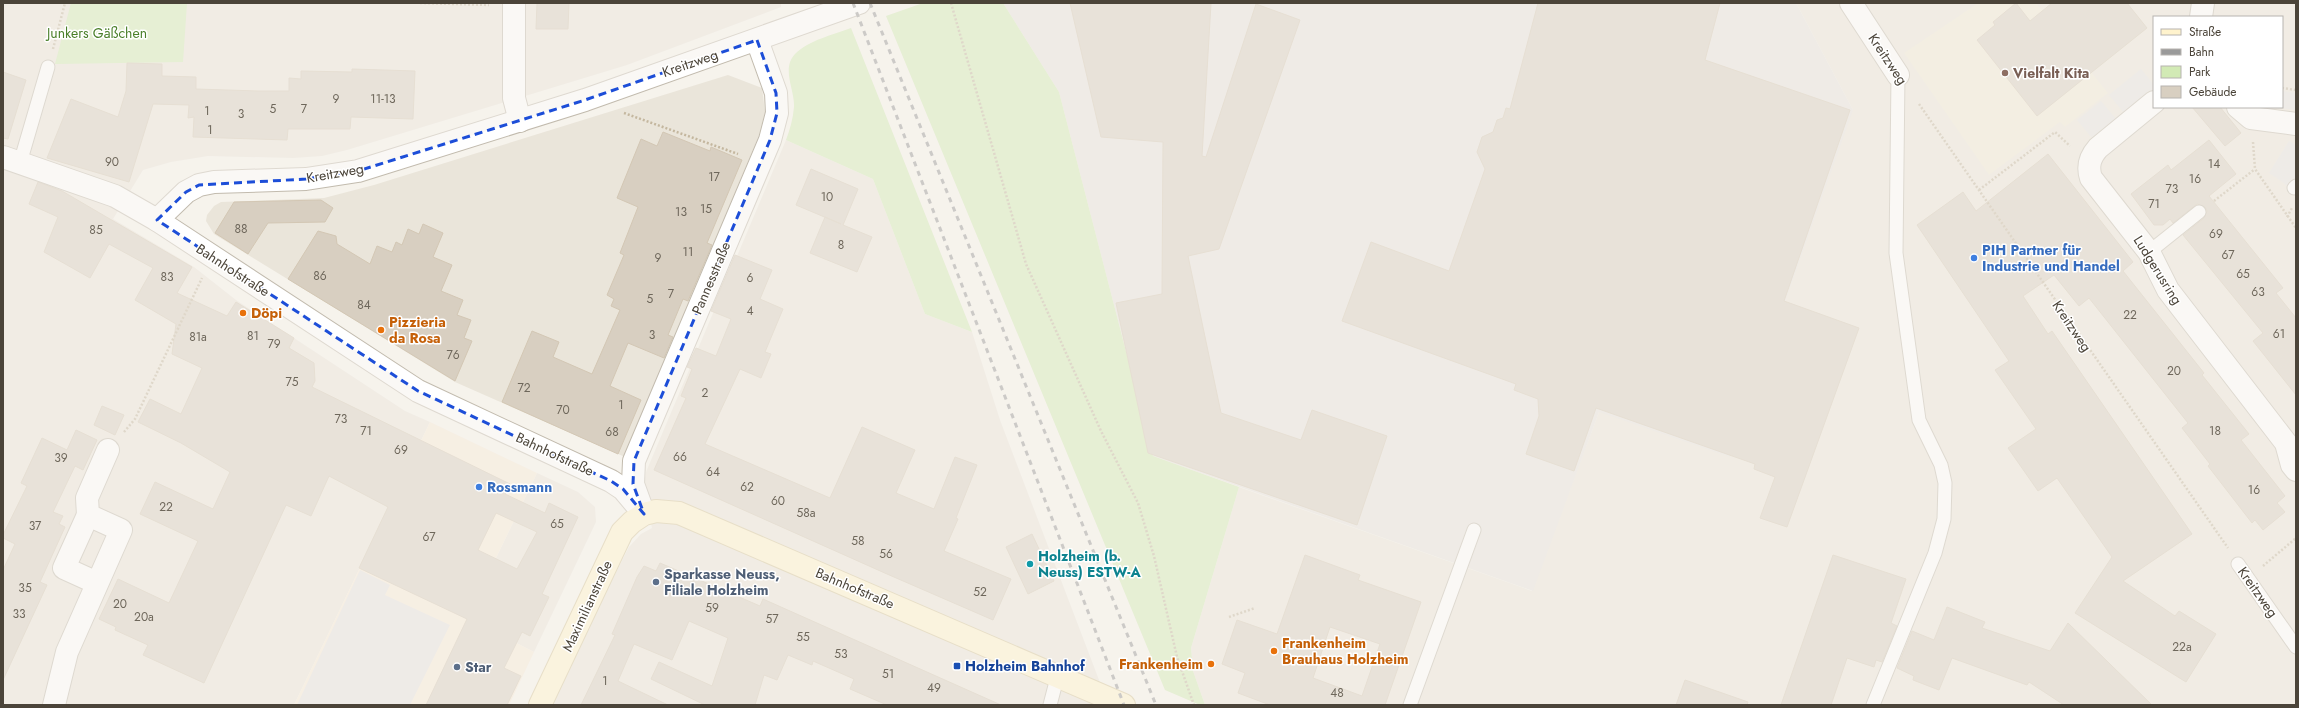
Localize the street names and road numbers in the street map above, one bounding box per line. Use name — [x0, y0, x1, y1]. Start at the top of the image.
street label: Kreitzweg — [1864, 29, 1912, 89]
street label: Kreitzweg — [659, 44, 721, 82]
street label: Kreitzweg — [305, 158, 365, 188]
street label: Ludgerusring — [2129, 232, 2187, 308]
street label: Bahnhofstraße — [192, 239, 274, 301]
street label: Pannesstraße — [687, 239, 735, 317]
street label: Kreitzweg — [2048, 296, 2096, 356]
street label: Bahnhofstraße — [513, 427, 597, 481]
street label: Maximilianstraße — [557, 557, 617, 655]
street label: Bahnhofstraße — [812, 562, 898, 614]
street label: Kreitzweg — [2233, 563, 2283, 621]

